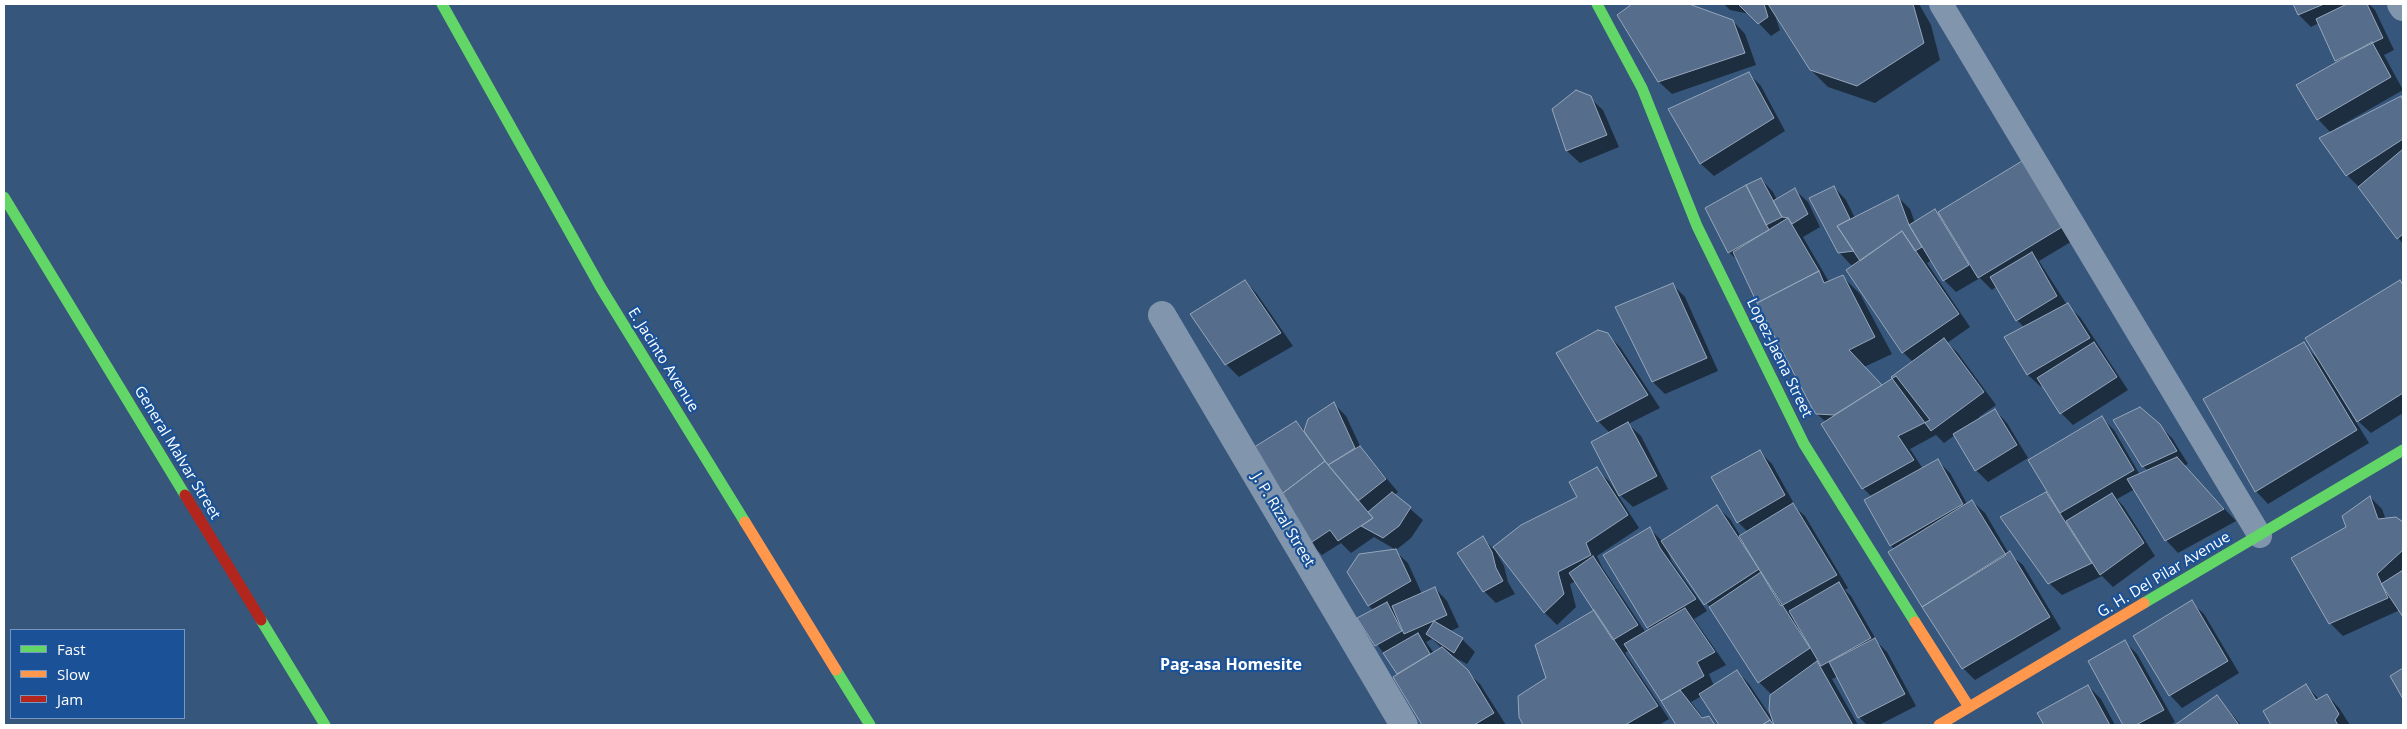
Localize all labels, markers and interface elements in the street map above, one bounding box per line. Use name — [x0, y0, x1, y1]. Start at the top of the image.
street label: Lopez-Jaena Street — [1742, 295, 1816, 421]
street label: E. Jacinto Avenue — [624, 305, 702, 415]
street label: General Malvar Street — [130, 383, 224, 523]
street label: J. P. Rizal Street — [1248, 470, 1318, 570]
street label: G. H. Del Pilar Avenue — [2094, 528, 2234, 622]
legend — [10, 629, 185, 719]
text: Fast — [57, 639, 86, 659]
district label: Pag-asa Homesite — [1160, 655, 1302, 675]
text: Slow — [57, 664, 90, 684]
text: Jam — [57, 689, 83, 709]

